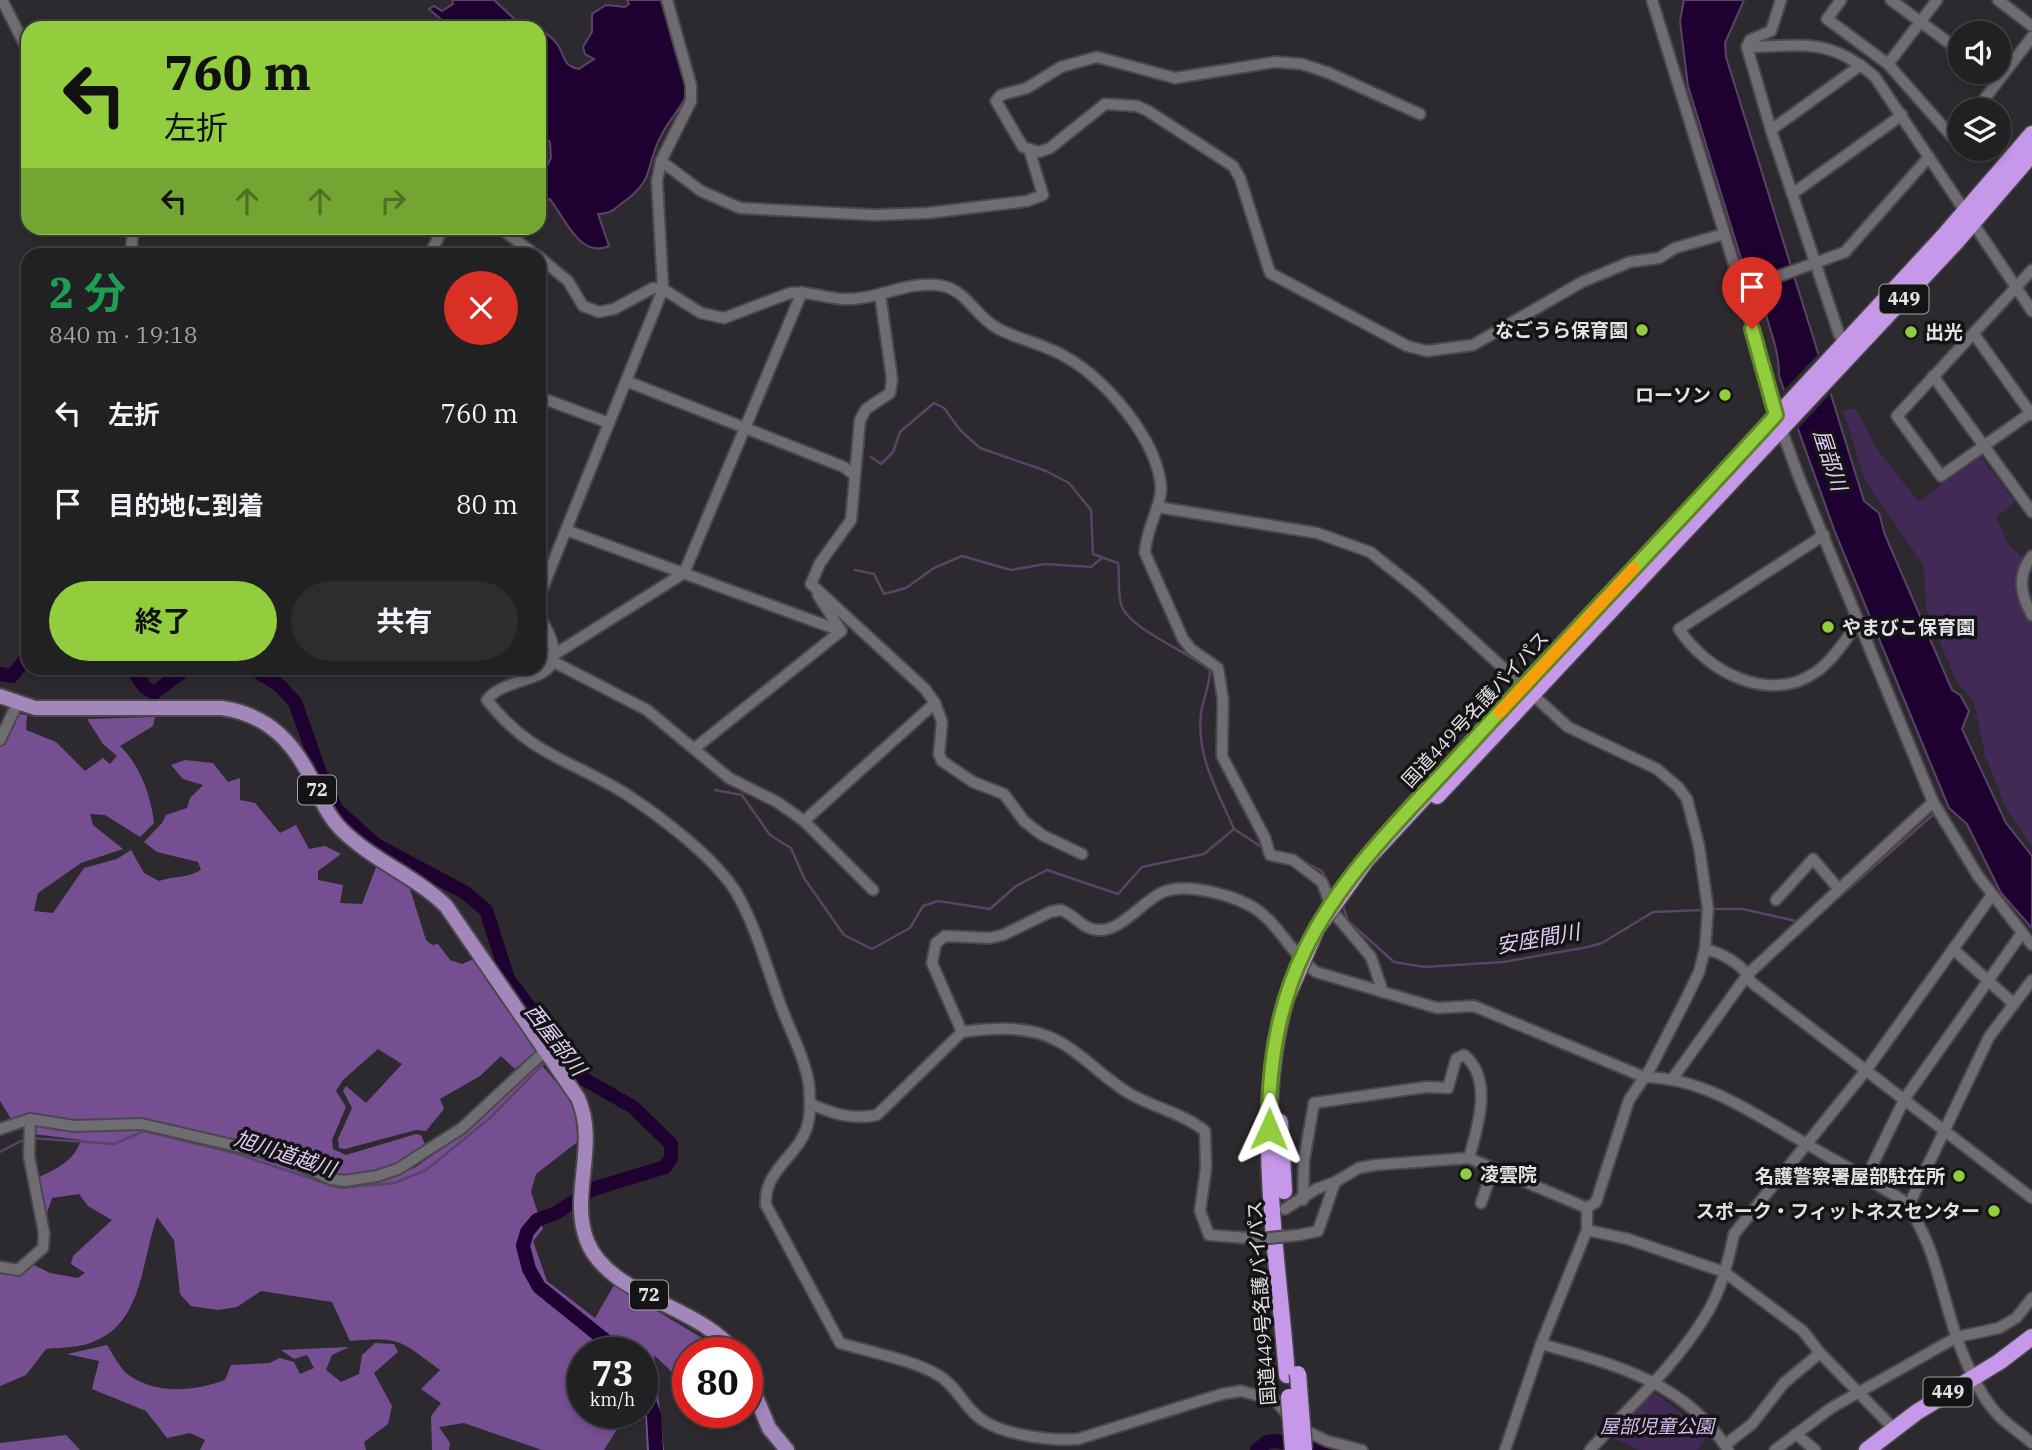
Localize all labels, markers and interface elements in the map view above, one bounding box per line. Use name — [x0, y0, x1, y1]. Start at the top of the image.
map controls — [1948, 21, 2011, 161]
button: sound — [1948, 21, 2011, 84]
text: 760 m — [164, 40, 311, 103]
icon: left — [49, 49, 140, 140]
button: layers — [1948, 98, 2011, 161]
text: 左折 — [164, 106, 228, 148]
icon: left — [155, 182, 193, 220]
icon: ahead — [228, 182, 266, 220]
icon: ahead — [301, 182, 339, 220]
icon: right — [374, 182, 412, 220]
pin — [1722, 257, 1782, 329]
text: 2 分 — [49, 265, 126, 320]
icon: arrive — [1733, 268, 1771, 306]
button: close — [444, 271, 518, 345]
road number: 449 — [1880, 284, 1928, 314]
place label: なごうら保育園 — [1495, 318, 1628, 342]
text: 840 m · 19:18 — [49, 319, 198, 349]
place label: 出光 — [1925, 320, 1963, 344]
marker: なごうら保育園 — [1634, 322, 1650, 338]
marker: 出光 — [1903, 324, 1919, 340]
place label: ローソン — [1635, 383, 1711, 407]
marker: ローソン — [1717, 387, 1733, 403]
icon: left — [49, 394, 87, 432]
text: 760 m — [440, 396, 518, 430]
text: 左折 — [108, 397, 160, 431]
water label: 屋部川 — [1808, 425, 1855, 496]
icon: arrive — [49, 485, 87, 523]
text: 80 m — [456, 487, 518, 521]
text: 目的地に到着 — [108, 488, 264, 522]
button: 終了 — [49, 581, 277, 661]
button: 共有 — [291, 581, 518, 661]
place label: やまびこ保育園 — [1842, 615, 1975, 639]
marker: やまびこ保育園 — [1820, 619, 1836, 635]
street label: 国道449号名護バイパス — [1396, 626, 1554, 792]
road number: 72 — [298, 776, 336, 804]
water label: 安座間川 — [1494, 917, 1584, 959]
water label: 西屋部川 — [519, 998, 594, 1083]
position arrow — [1232, 1092, 1306, 1166]
water label: 旭川道越川 — [231, 1124, 341, 1183]
place label: 凌雲院 — [1480, 1162, 1537, 1186]
place label: 名護警察署屋部駐在所 — [1755, 1164, 1945, 1188]
marker: 凌雲院 — [1458, 1166, 1474, 1182]
marker: 名護警察署屋部駐在所 — [1951, 1168, 1967, 1184]
place label: スポーク・フィットネスセンター — [1696, 1199, 1980, 1223]
street label: 国道449号名護バイパス — [1242, 1200, 1280, 1406]
marker: スポーク・フィットネスセンター — [1986, 1203, 2002, 1219]
road number: 72 — [630, 1280, 668, 1310]
speed limit sign: 80 — [672, 1337, 763, 1428]
text: 73 — [591, 1350, 634, 1396]
road number: 449 — [1924, 1378, 1972, 1406]
text: km/h — [590, 1388, 635, 1411]
park label: 屋部児童公園 — [1600, 1414, 1717, 1438]

